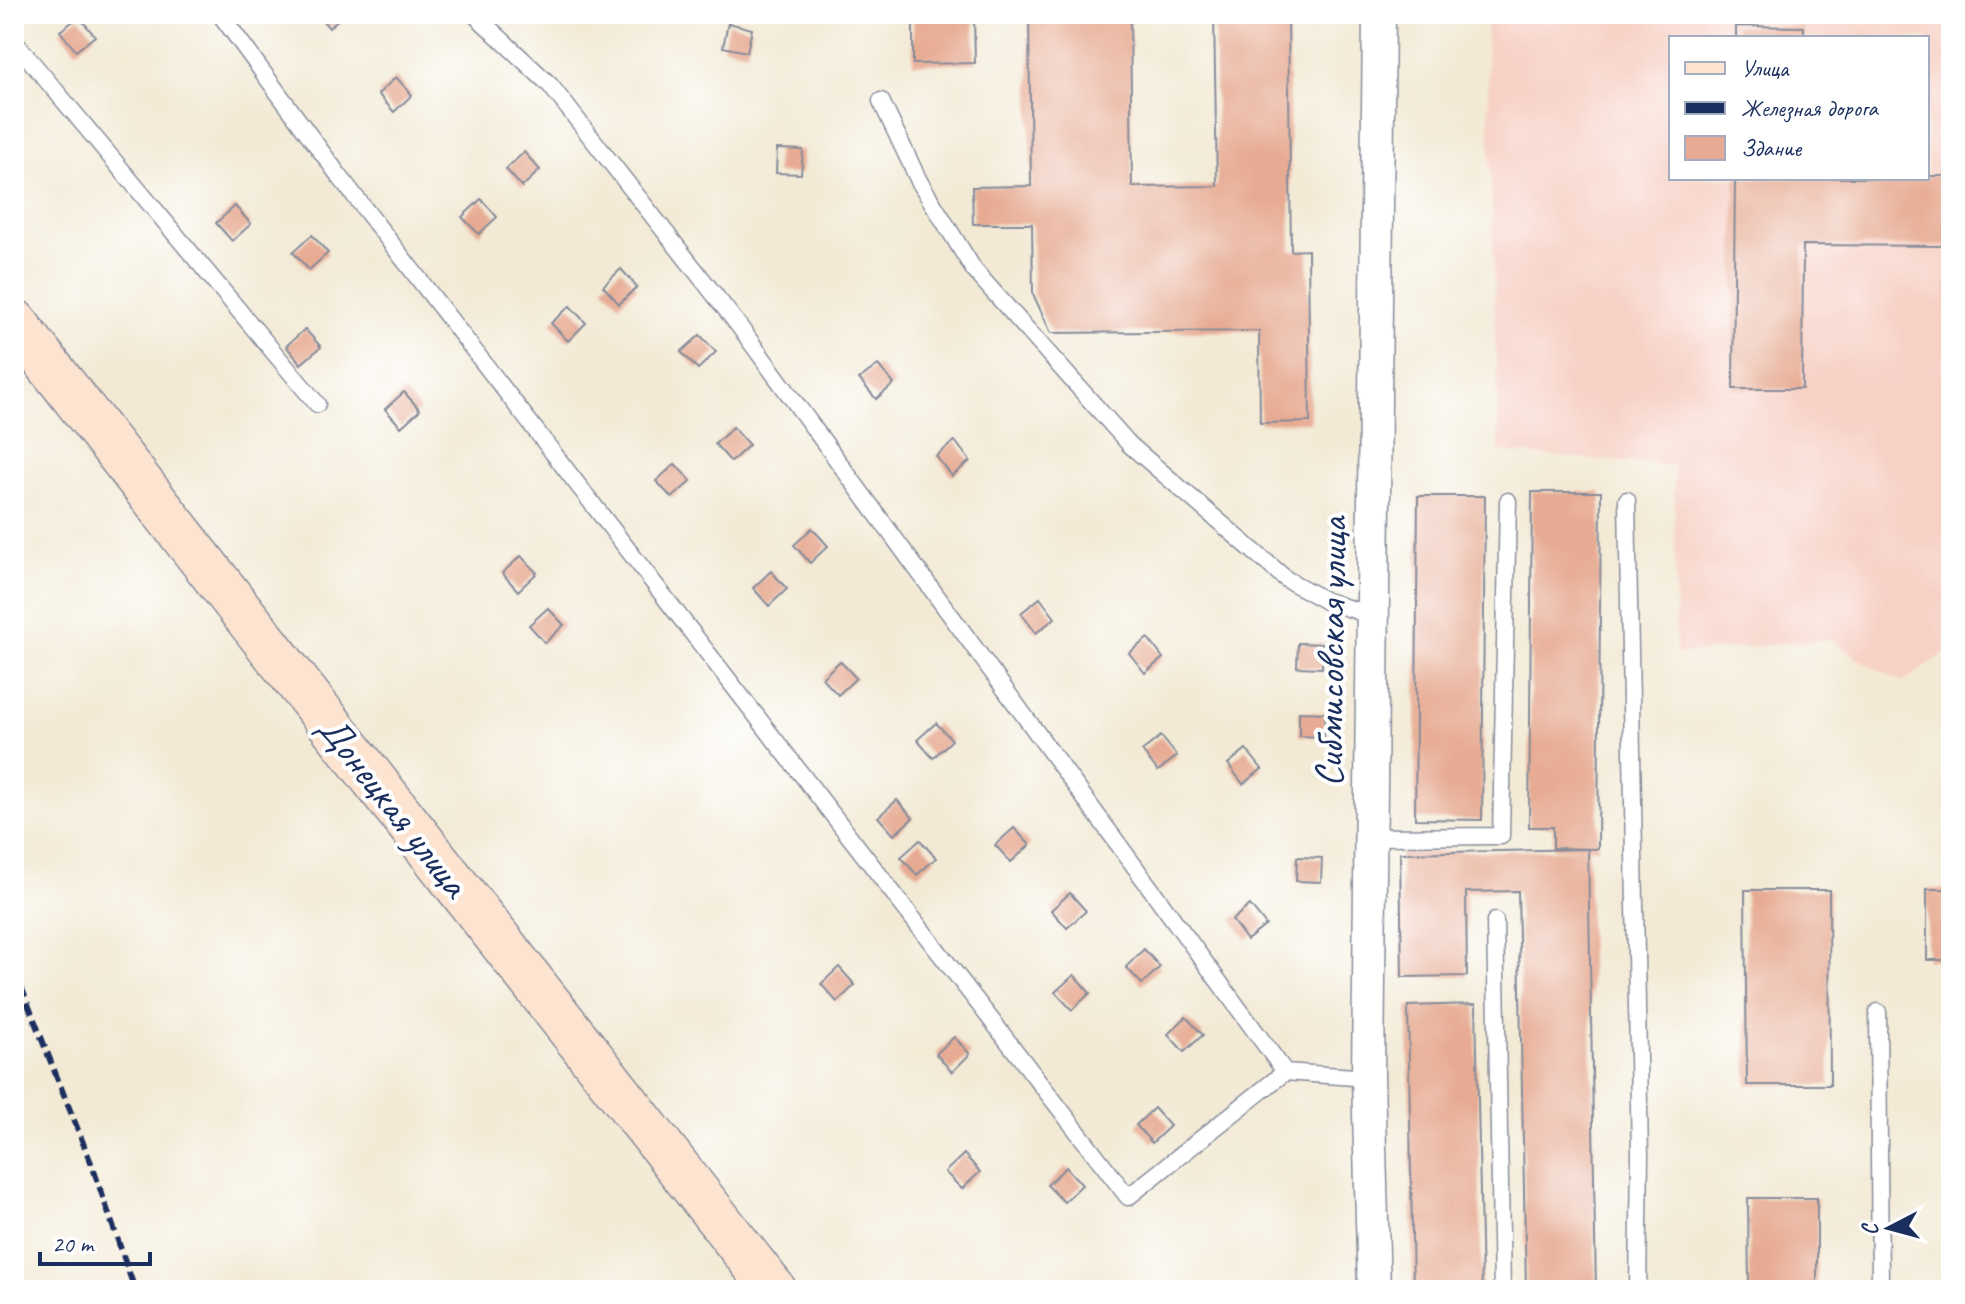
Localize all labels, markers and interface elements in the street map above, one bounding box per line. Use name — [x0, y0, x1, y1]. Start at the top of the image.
legend — [1669, 36, 1929, 180]
text: Улица — [1741, 53, 1790, 83]
text: Железная дорога — [1741, 93, 1879, 123]
text: Здание — [1741, 133, 1803, 163]
street label: Сибмисовская улица — [1304, 514, 1358, 787]
street label: Донецкая улица — [306, 704, 481, 909]
north arrow — [1849, 1188, 1929, 1268]
scale bar — [40, 1216, 150, 1266]
text: С — [1855, 1220, 1885, 1237]
text: 20 m — [52, 1229, 95, 1259]

